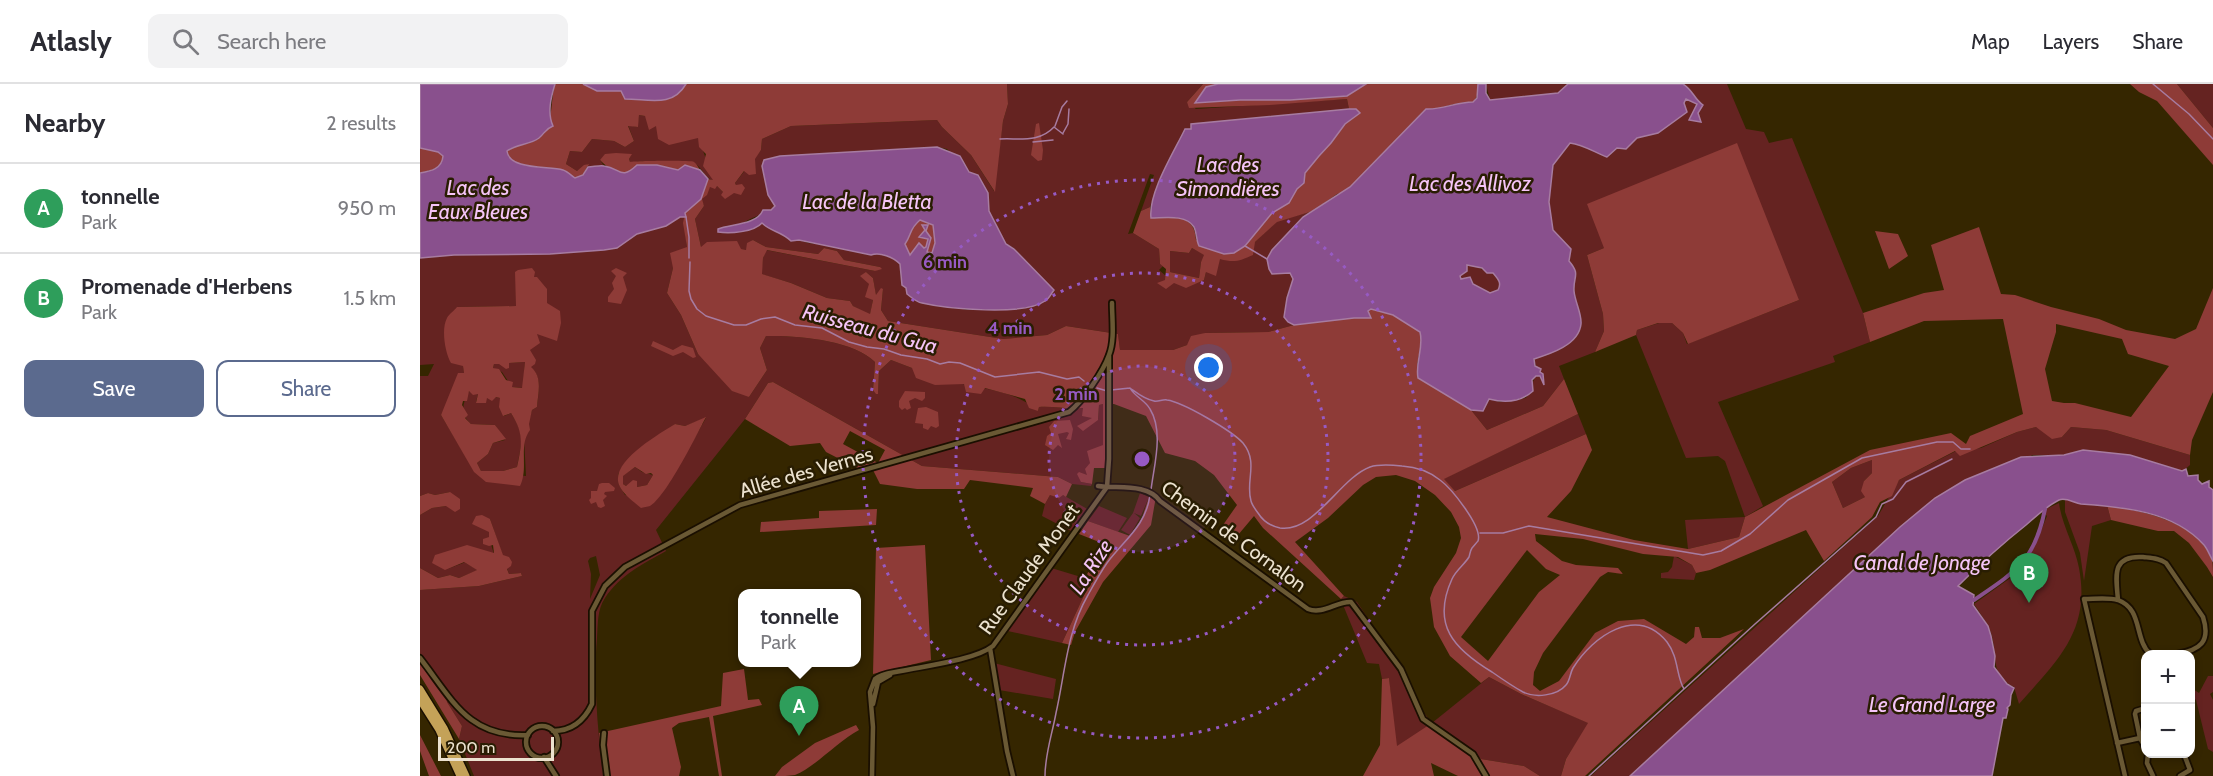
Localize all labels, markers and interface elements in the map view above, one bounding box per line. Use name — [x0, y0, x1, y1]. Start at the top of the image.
search box — [148, 14, 568, 68]
text: Atlasly — [30, 24, 112, 58]
icon: search — [169, 25, 202, 58]
text: Search here — [217, 28, 326, 55]
text: Map — [1971, 29, 2010, 54]
text: Layers — [2043, 29, 2099, 54]
text: Share — [2132, 29, 2183, 54]
text: Nearby — [24, 107, 105, 139]
text: 2 results — [326, 111, 396, 135]
water label: Lac des Simondières — [1176, 152, 1280, 201]
water label: Lac des Allivoz — [1409, 171, 1532, 196]
water label: Lac des Eaux Bleues — [428, 175, 528, 224]
text: tonnelle — [81, 183, 160, 210]
water label: Lac de la Bletta — [802, 189, 932, 214]
text: A — [37, 196, 50, 220]
text: 950 m — [338, 196, 396, 220]
text: Park — [81, 210, 117, 234]
text: 6 min — [923, 251, 967, 273]
text: Promenade d'Herbens — [81, 273, 292, 300]
text: B — [37, 286, 50, 310]
text: 1.5 km — [344, 286, 396, 310]
water label: Ruisseau du Gua — [800, 299, 940, 359]
text: Park — [81, 300, 117, 324]
text: 4 min — [987, 317, 1033, 339]
your location — [1194, 353, 1223, 382]
button: Save — [24, 360, 204, 417]
button: Share — [216, 360, 396, 417]
text: 2 min — [1054, 383, 1098, 405]
street label: Allée des Vernes — [736, 441, 876, 503]
centre of rings — [1132, 449, 1152, 469]
street label: Chemin de Cornalon — [1157, 475, 1311, 597]
street label: Rue Claude Monet — [974, 499, 1084, 639]
water label: La Rize — [1064, 534, 1118, 599]
water label: Canal de Jonage — [1854, 550, 1991, 575]
pin: B — [2010, 554, 2048, 603]
popup — [738, 589, 861, 667]
text: tonnelle — [760, 603, 839, 630]
text: Park — [760, 630, 796, 654]
map controls — [2141, 650, 2195, 758]
button: + — [2141, 650, 2195, 704]
pin: A — [780, 686, 818, 736]
water label: Le Grand Large — [1869, 692, 1996, 717]
button: − — [2141, 704, 2195, 758]
scale bar — [438, 734, 554, 762]
text: 200 m — [447, 738, 495, 757]

